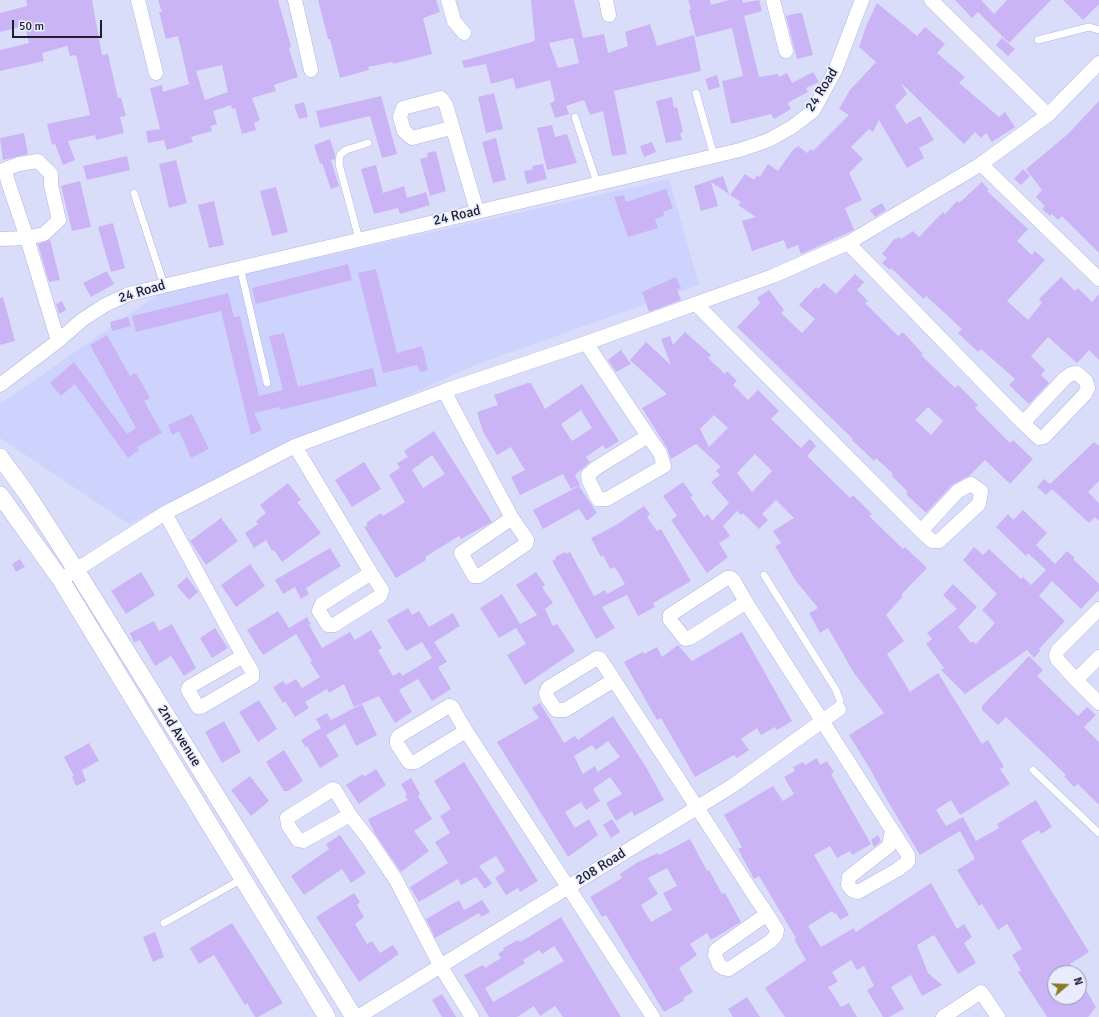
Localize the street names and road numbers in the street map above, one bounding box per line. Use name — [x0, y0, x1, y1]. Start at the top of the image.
street label: 24 Road — [802, 65, 842, 115]
street label: 24 Road — [432, 202, 482, 230]
street label: 24 Road — [117, 277, 167, 307]
street label: 2nd Avenue — [153, 702, 205, 770]
street label: 208 Road — [573, 845, 629, 889]

